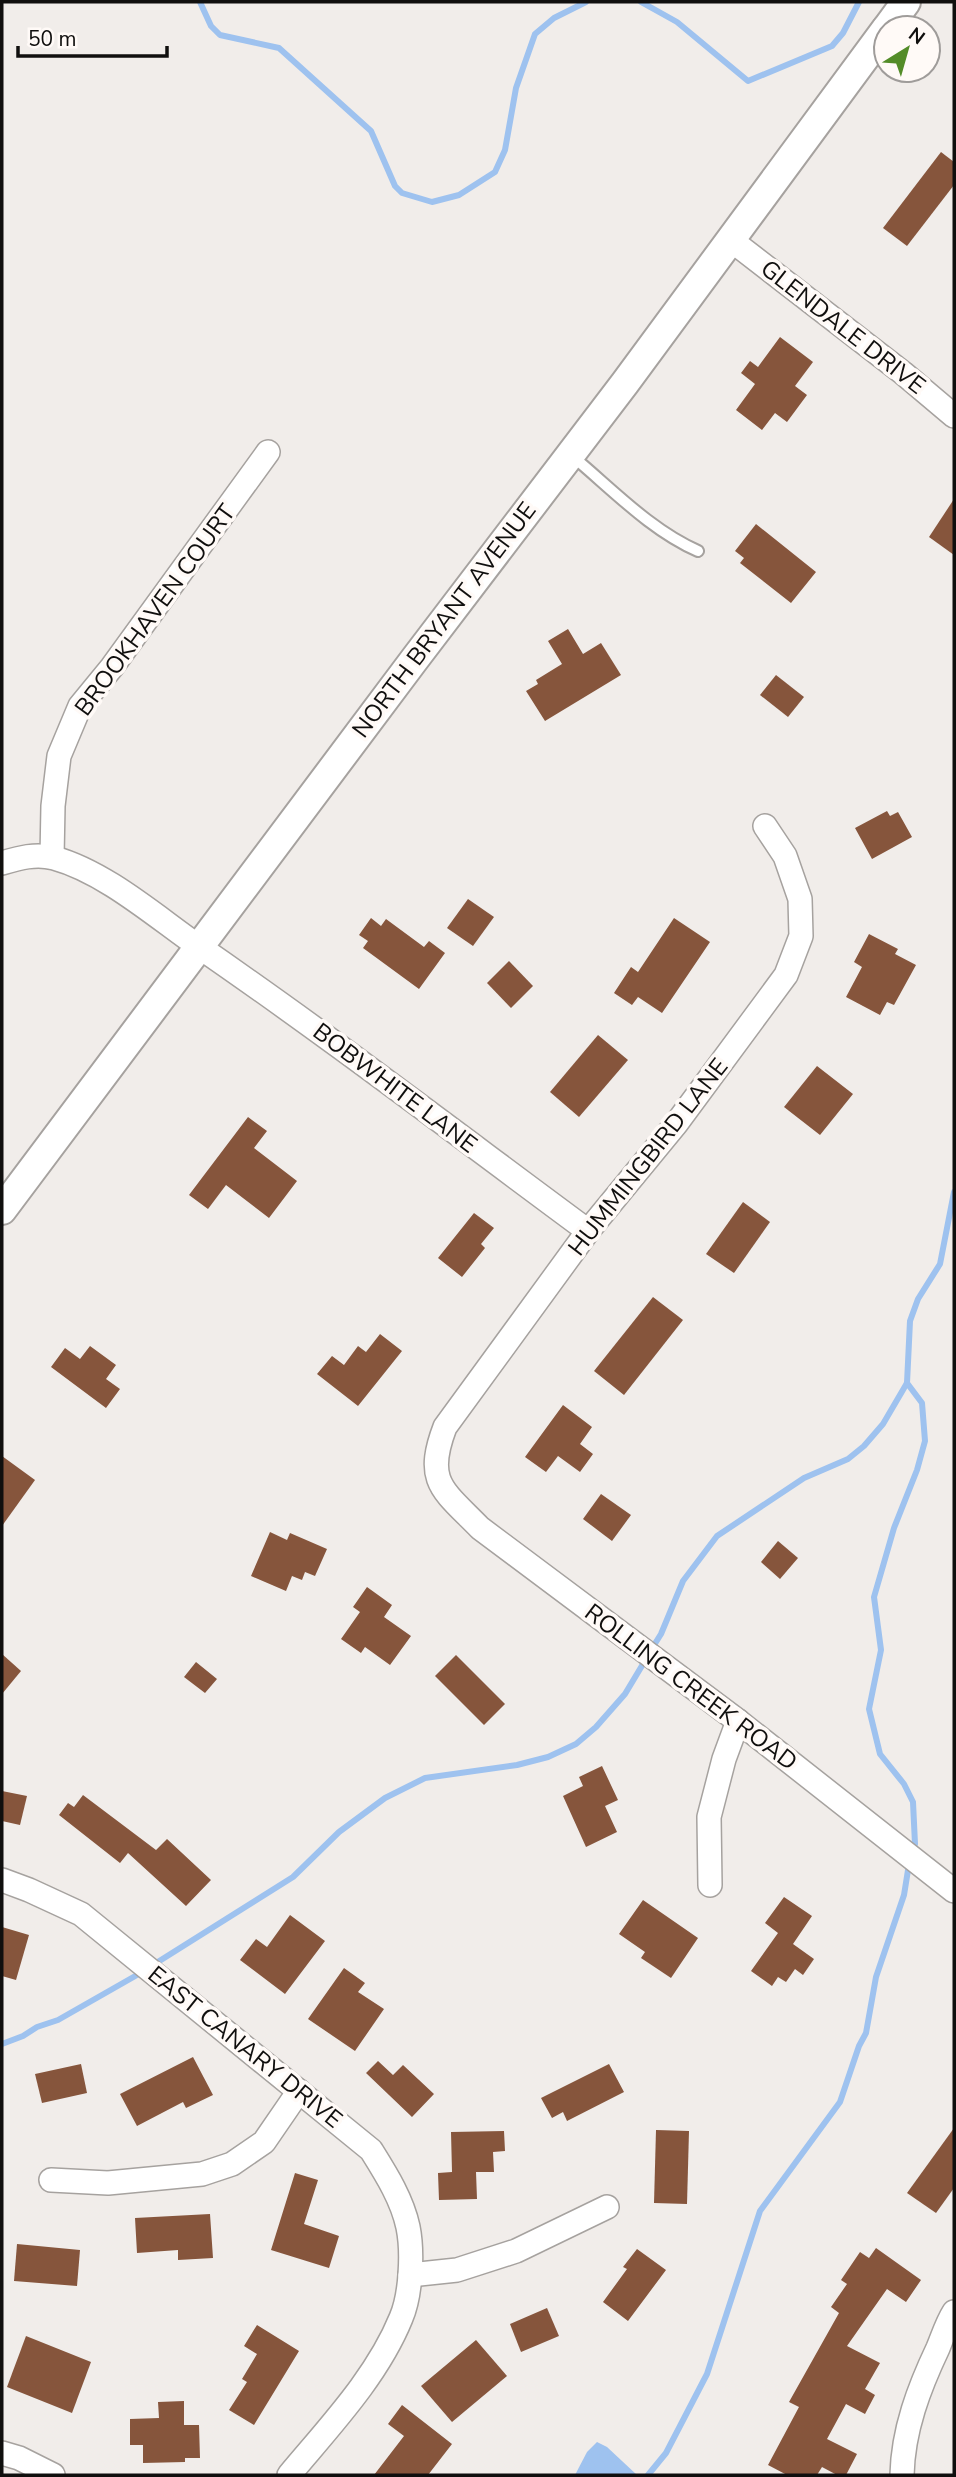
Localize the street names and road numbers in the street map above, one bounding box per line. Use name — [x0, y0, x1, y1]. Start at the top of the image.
street label: GLENDALE DRIVE — [754, 253, 932, 401]
street label: NORTH BRYANT AVENUE — [345, 496, 543, 744]
street label: BROOKHAVEN COURT — [67, 497, 243, 722]
street label: BOBWHITE LANE — [306, 1016, 484, 1160]
street label: HUMMINGBIRD LANE — [561, 1052, 735, 1262]
street label: ROLLING CREEK ROAD — [578, 1596, 804, 1778]
street label: EAST CANARY DRIVE — [141, 1959, 349, 2135]

